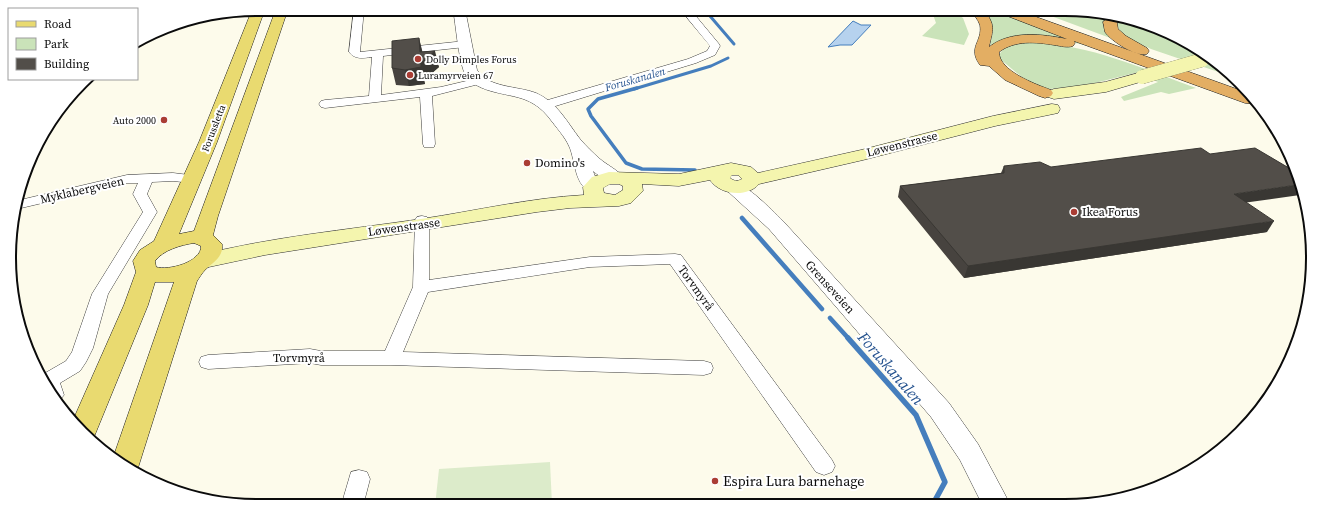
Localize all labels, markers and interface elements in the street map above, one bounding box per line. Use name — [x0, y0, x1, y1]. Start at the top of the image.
legend — [8, 8, 138, 80]
text: Road — [44, 16, 71, 32]
text: Park — [44, 36, 69, 52]
place label: Dolly Dimples Forus — [426, 53, 517, 66]
marker: Dolly Dimples Forus — [413, 54, 423, 64]
text: Building — [44, 56, 89, 72]
water label: Foruskanalen — [602, 63, 668, 96]
place label: Luramyrveien 67 — [418, 69, 493, 82]
marker: Luramyrveien 67 — [405, 70, 415, 80]
street label: Forussletta — [199, 102, 229, 154]
place label: Auto 2000 — [113, 114, 156, 127]
marker: Auto 2000 — [159, 115, 169, 125]
street label: Løwenstrasse — [865, 127, 939, 161]
place label: Domino's — [535, 155, 585, 171]
marker: Domino's — [522, 158, 532, 168]
street label: Myklabergveien — [38, 173, 126, 207]
place label: Ikea Forus — [1082, 204, 1138, 220]
marker: Ikea Forus — [1069, 207, 1079, 217]
street label: Løwenstrasse — [367, 214, 441, 240]
street label: Grenseveien — [802, 257, 858, 317]
street label: Torvmyrå — [674, 262, 718, 314]
water label: Foruskanalen — [852, 326, 929, 409]
street label: Torvmyrå — [273, 350, 326, 366]
place label: Espira Lura barnehage — [723, 471, 864, 491]
marker: Espira Lura barnehage — [710, 476, 720, 486]

